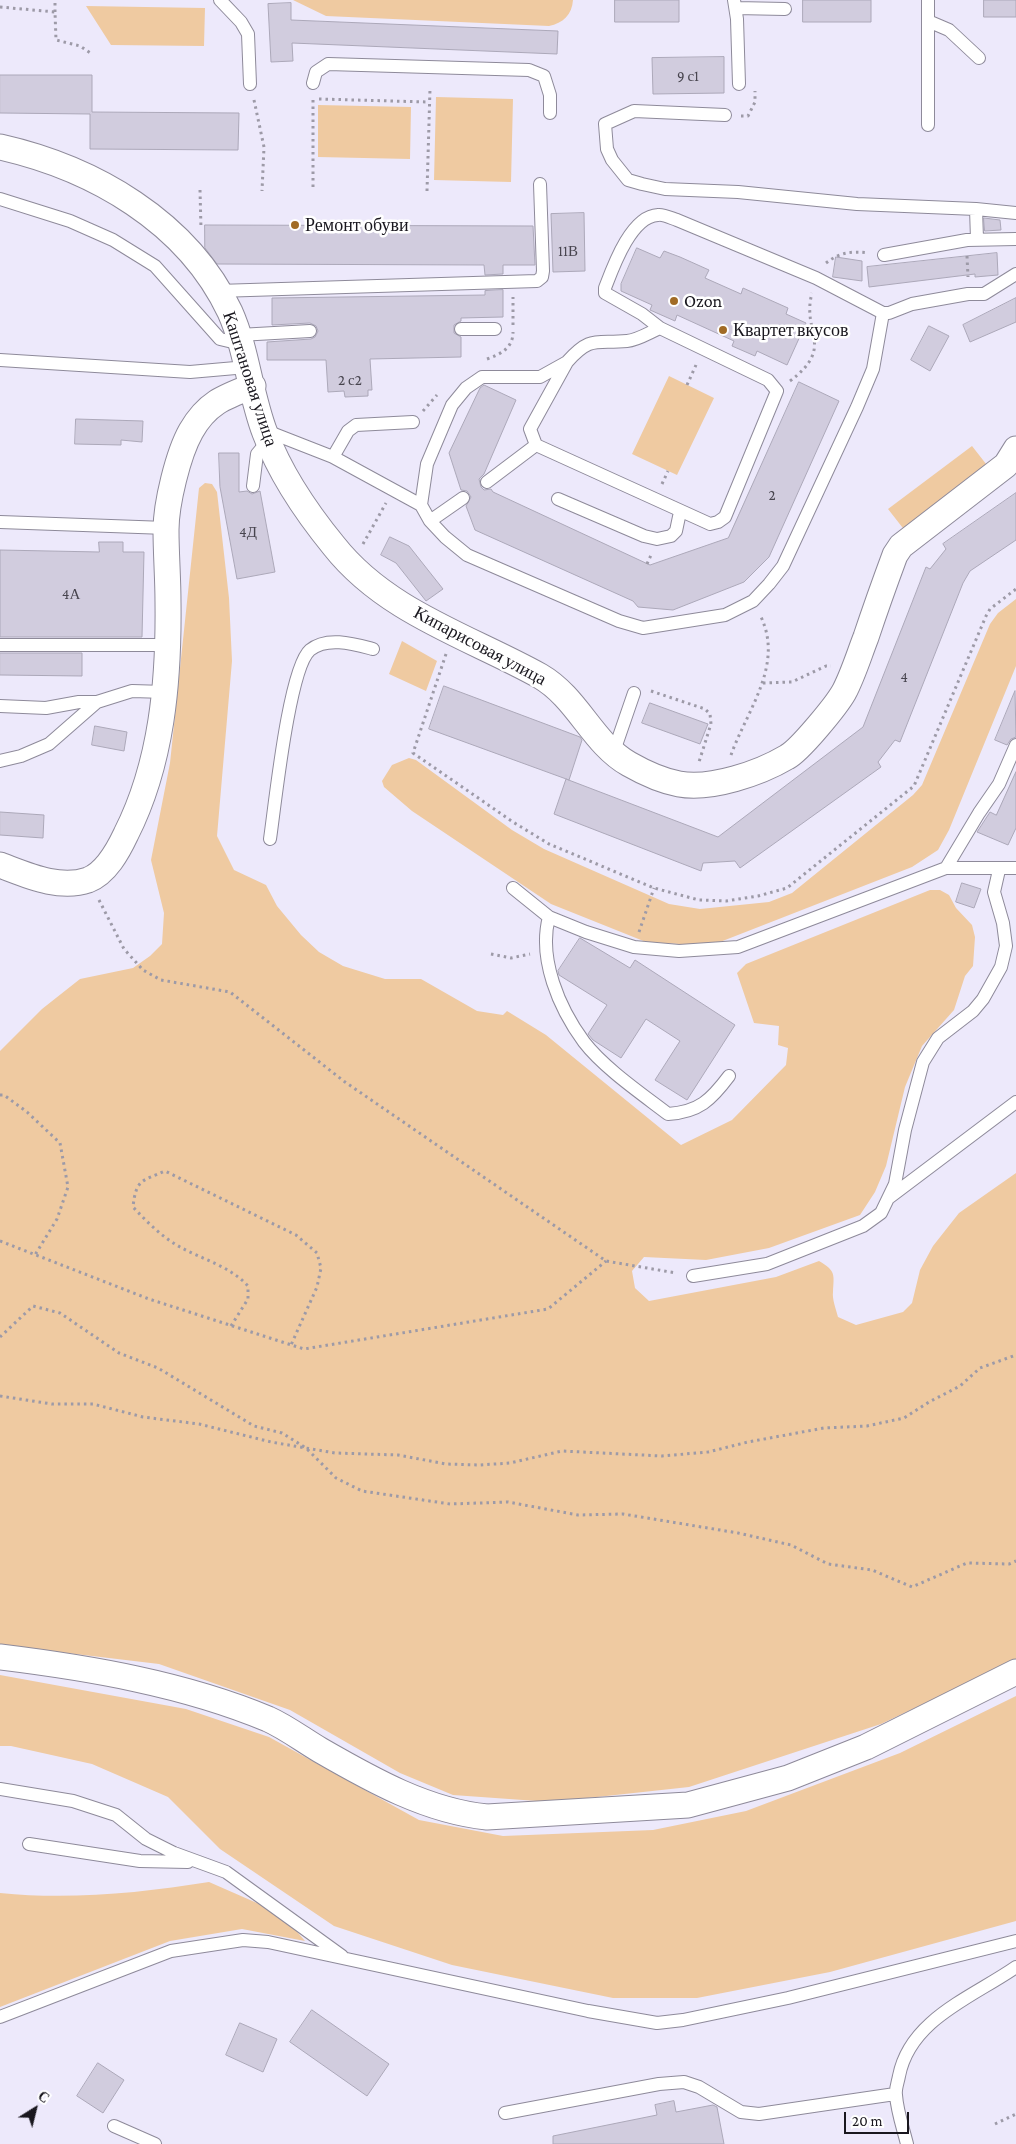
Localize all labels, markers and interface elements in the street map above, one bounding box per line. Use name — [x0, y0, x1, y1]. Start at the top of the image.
house number: 9 с1 — [677, 67, 699, 85]
place label: Ремонт обуви — [305, 214, 409, 236]
marker: Ремонт обуви — [289, 219, 301, 231]
house number: 11В — [558, 242, 578, 260]
place label: Ozon — [684, 290, 722, 312]
marker: Ozon — [668, 295, 680, 307]
street label: Каштановая улица — [218, 309, 282, 449]
place label: Квартет вкусов — [733, 319, 849, 341]
marker: Квартет вкусов — [717, 324, 729, 336]
house number: 2 с2 — [338, 371, 362, 389]
house number: 2 — [768, 486, 776, 504]
house number: 4Д — [239, 523, 257, 541]
house number: 4А — [62, 585, 80, 603]
street label: Кипарисовая улица — [410, 602, 550, 690]
house number: 4 — [900, 668, 908, 686]
north arrow — [10, 2084, 60, 2134]
text: С — [35, 2087, 53, 2106]
scale bar — [846, 2102, 911, 2134]
text: 20 m — [852, 2113, 883, 2129]

